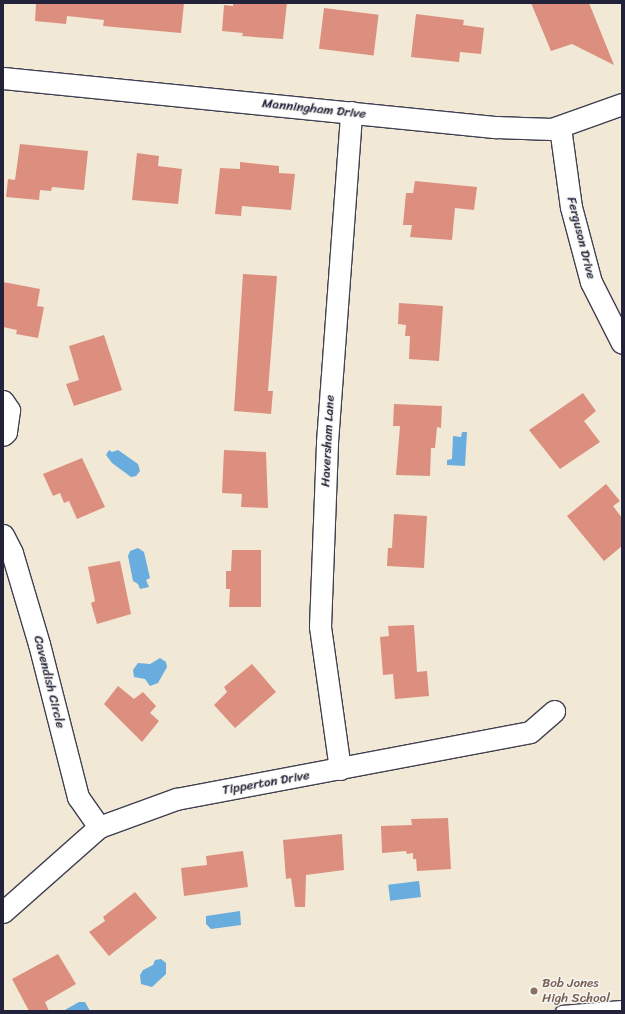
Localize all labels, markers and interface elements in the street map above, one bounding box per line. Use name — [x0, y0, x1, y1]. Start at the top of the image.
street label: Manningham Drive — [261, 96, 367, 122]
street label: Ferguson Drive — [563, 195, 599, 281]
street label: Haversham Lane — [318, 395, 338, 487]
street label: Cavendish Circle — [30, 634, 68, 730]
street label: Tipperton Drive — [221, 768, 311, 798]
place label: Bob Jones High School — [542, 976, 610, 1007]
marker: Bob Jones High School — [529, 986, 539, 996]

